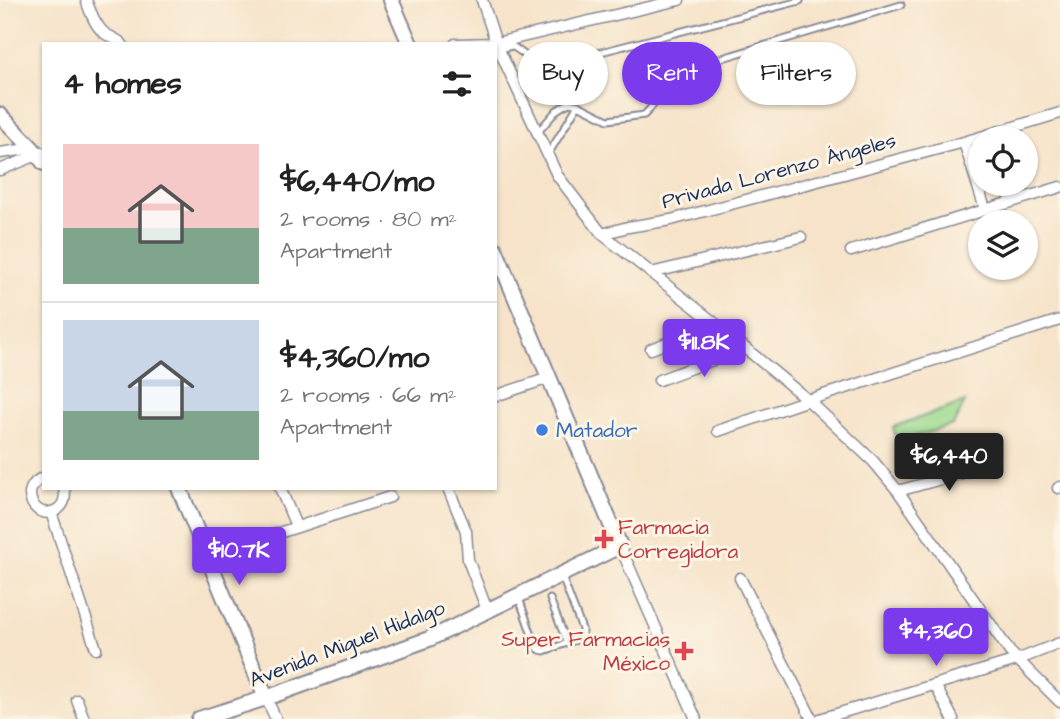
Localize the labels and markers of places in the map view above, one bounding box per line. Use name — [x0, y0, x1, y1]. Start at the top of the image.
pin: $11.8K — [647, 320, 761, 379]
place label: Matador — [556, 416, 638, 445]
marker: Matador — [534, 422, 550, 438]
pin: $6,440 — [892, 434, 1006, 493]
place label: Farmacia Corregidora — [618, 513, 738, 568]
pin: $10.7K — [182, 528, 296, 587]
marker: Farmacia Corregidora — [596, 531, 612, 547]
pin: $4,360 — [879, 608, 993, 668]
place label: Super Farmacias México — [501, 625, 670, 678]
marker: Super Farmacias México — [676, 643, 692, 659]

